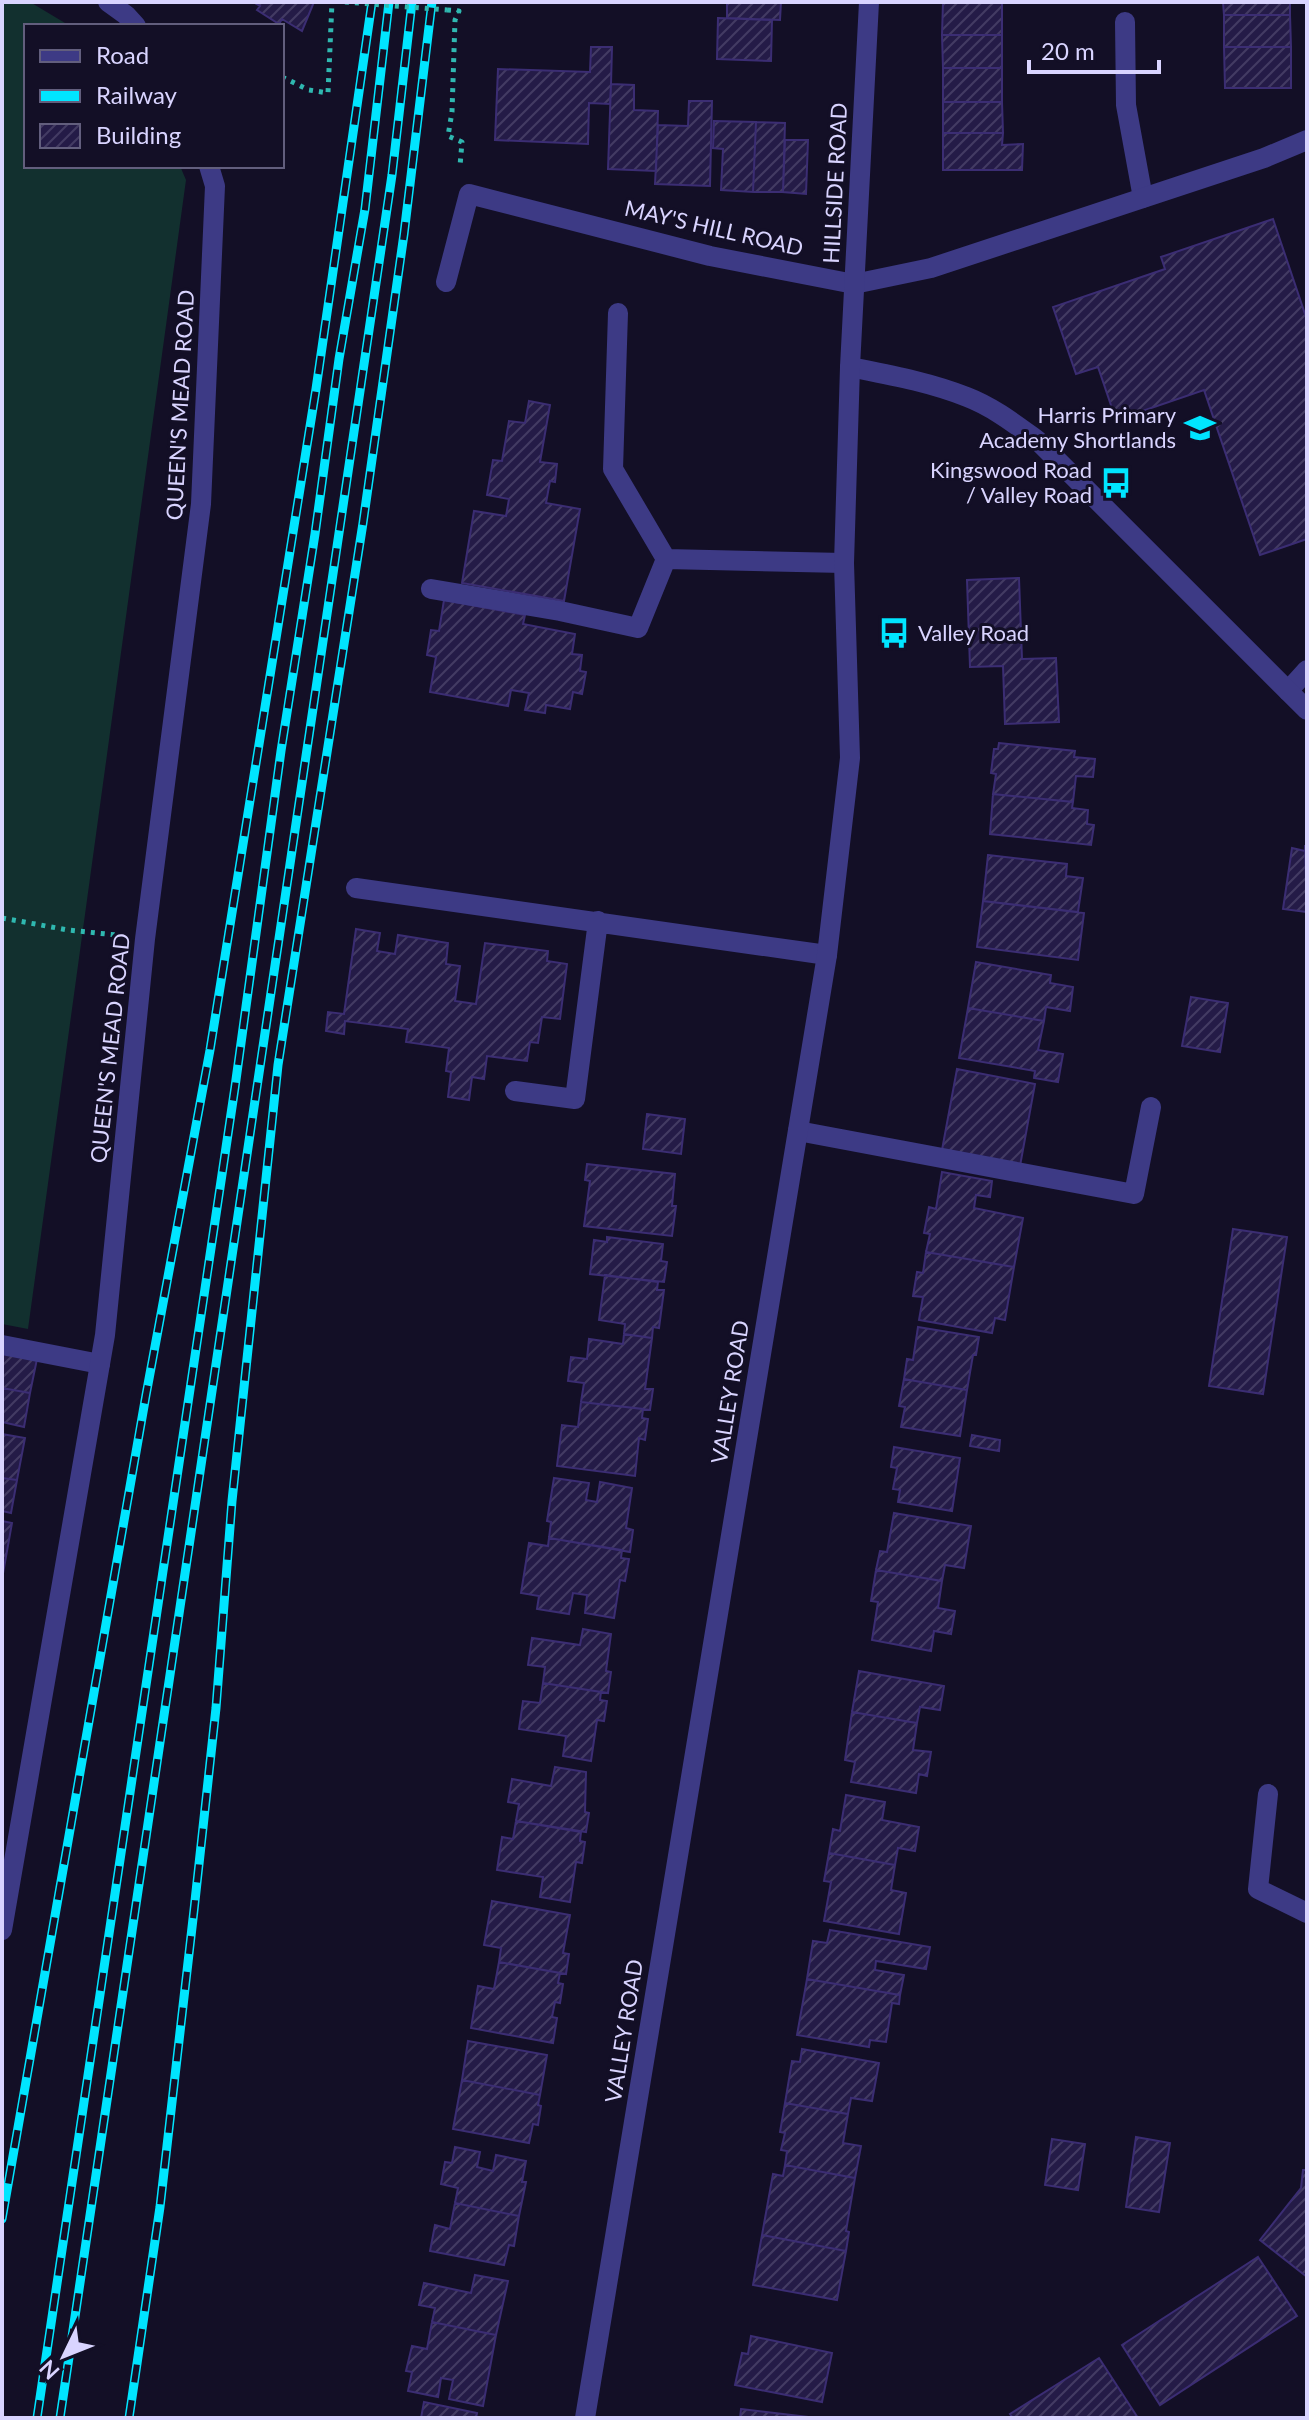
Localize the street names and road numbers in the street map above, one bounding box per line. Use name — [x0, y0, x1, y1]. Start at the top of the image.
street label: HILLSIDE ROAD — [817, 102, 852, 264]
street label: MAY'S HILL ROAD — [622, 194, 806, 261]
street label: QUEEN'S MEAD ROAD — [160, 289, 199, 521]
street label: QUEEN'S MEAD ROAD — [84, 932, 135, 1164]
street label: VALLEY ROAD — [705, 1318, 754, 1466]
street label: VALLEY ROAD — [599, 1957, 648, 2105]

